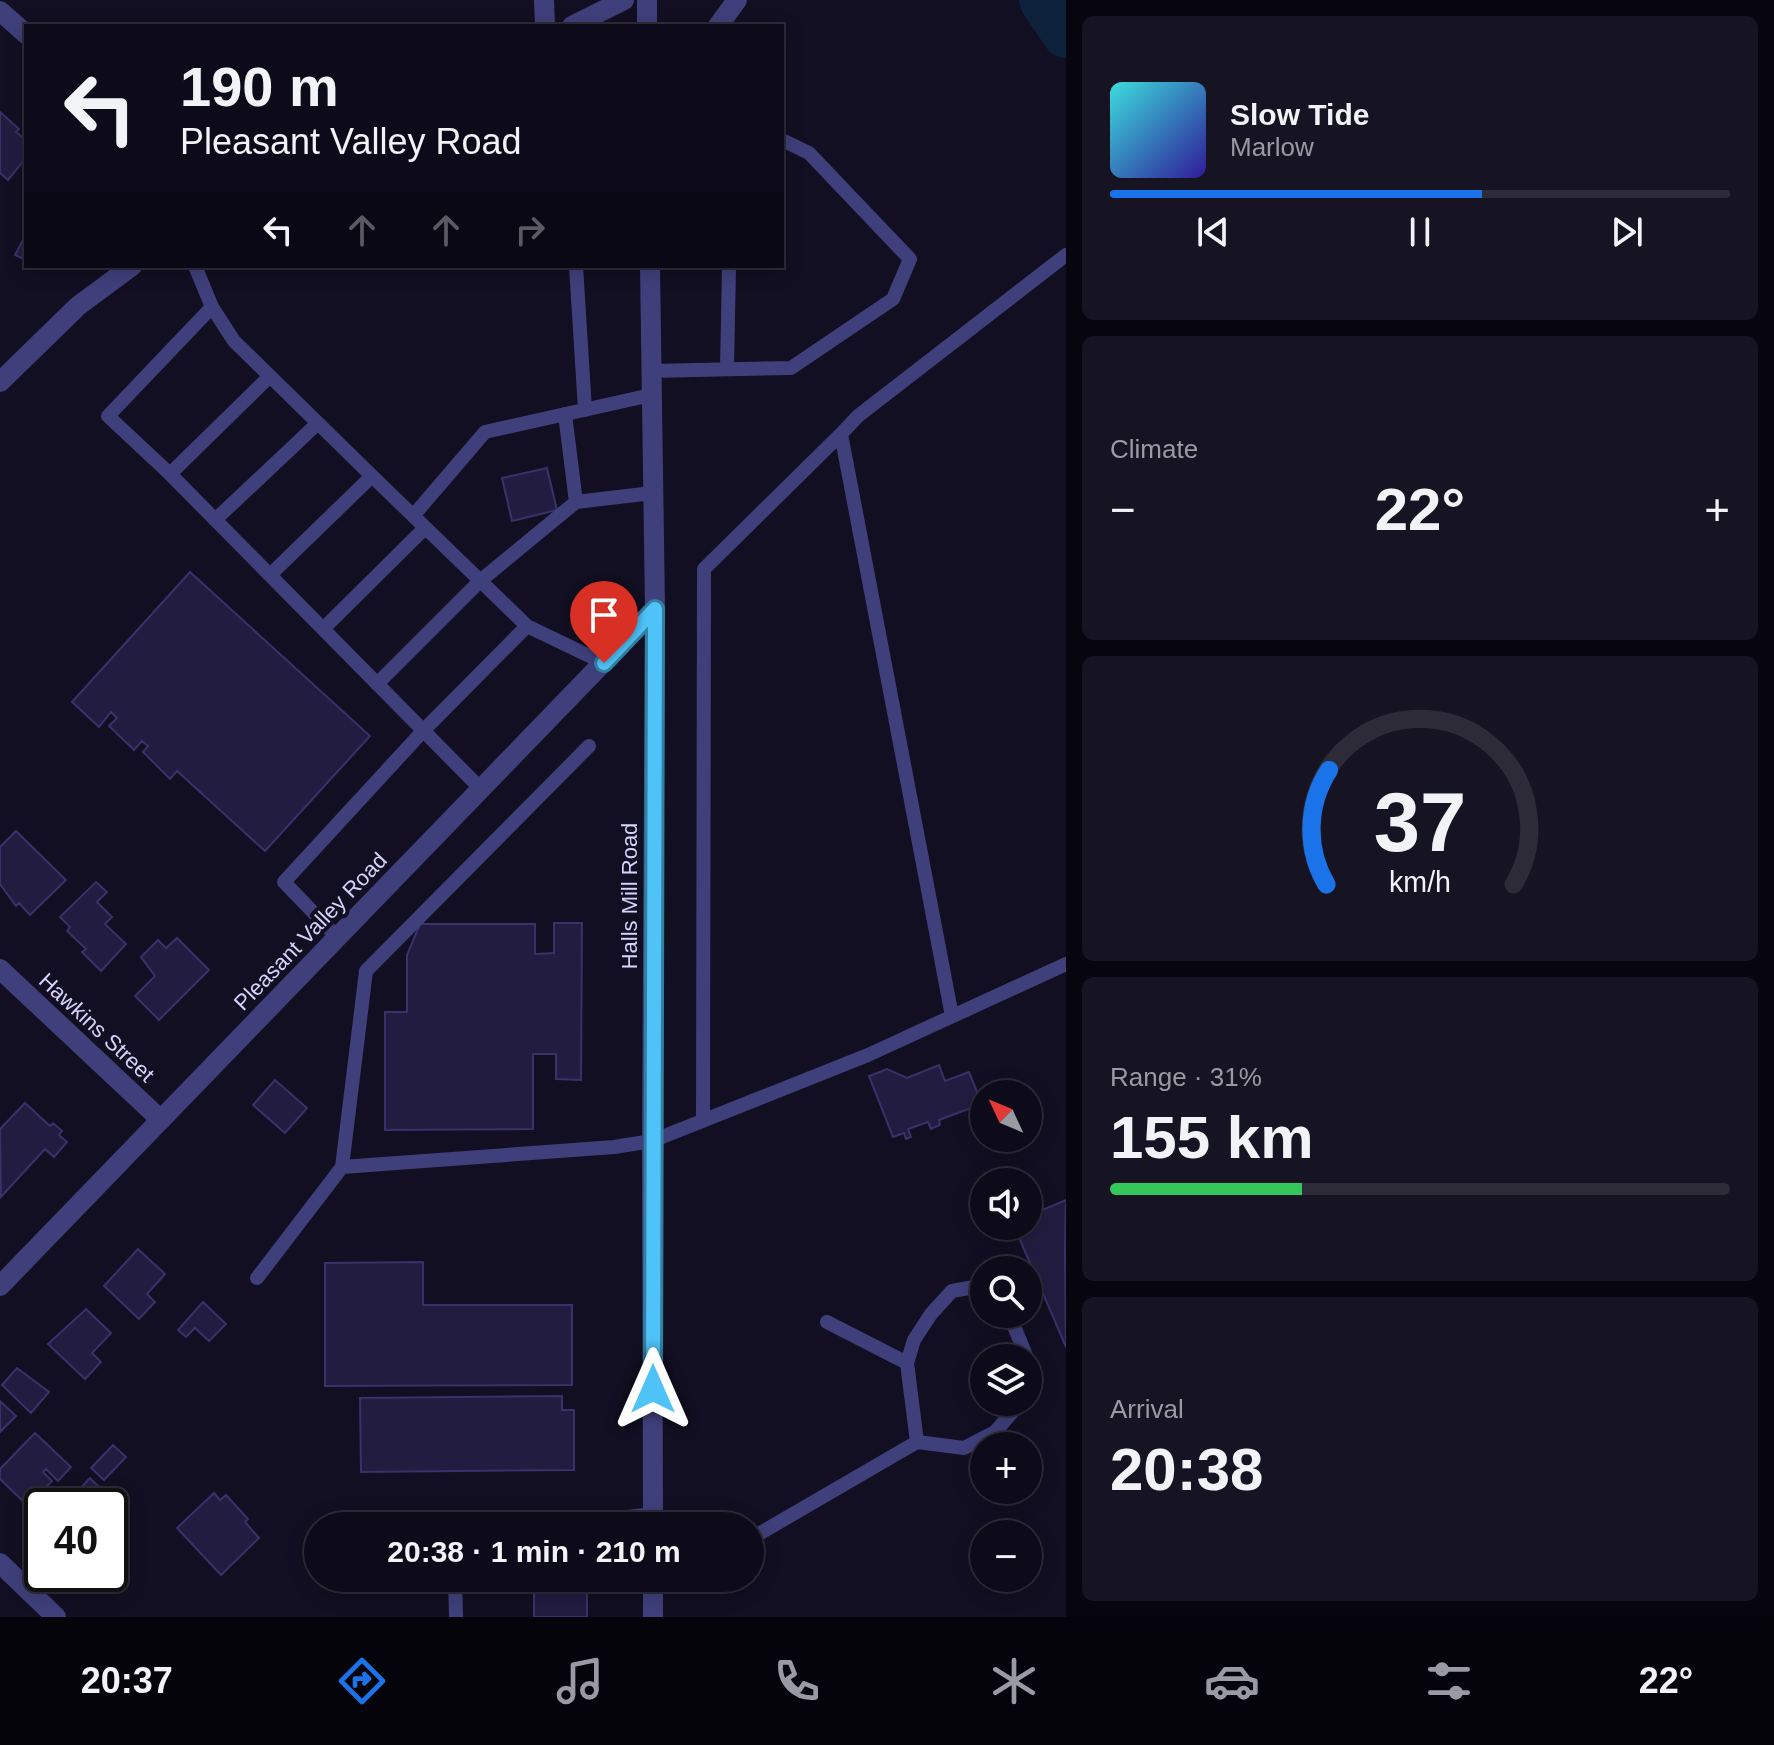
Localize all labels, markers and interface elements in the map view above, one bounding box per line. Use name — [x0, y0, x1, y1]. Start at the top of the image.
text: 190 m — [180, 55, 339, 118]
icon: left — [48, 56, 152, 160]
text: Slow Tide — [1230, 98, 1369, 131]
text: Pleasant Valley Road — [180, 121, 522, 162]
text: Marlow — [1230, 132, 1314, 162]
icon: left — [256, 208, 300, 252]
icon: ahead — [340, 208, 384, 252]
icon: ahead — [424, 208, 468, 252]
icon: right — [508, 208, 552, 252]
icon: previous — [1191, 210, 1235, 254]
icon: pause — [1398, 210, 1442, 254]
icon: next — [1605, 210, 1649, 254]
text: Climate — [1110, 434, 1198, 464]
text: 22° — [1375, 476, 1465, 543]
text: − — [1110, 485, 1136, 534]
text: + — [1704, 485, 1730, 534]
pin — [570, 581, 638, 663]
icon: arrive — [582, 593, 626, 637]
text: 37 — [1374, 775, 1466, 868]
street label: Halls Mill Road — [617, 823, 642, 969]
street label: Pleasant Valley Road — [229, 848, 392, 1015]
text: km/h — [1389, 866, 1451, 898]
street label: Hawkins Street — [34, 968, 159, 1087]
text: Range · 31% — [1110, 1062, 1262, 1092]
north arrow — [970, 1080, 1042, 1152]
map controls — [970, 1080, 1042, 1592]
text: 155 km — [1110, 1104, 1314, 1171]
button: sound — [970, 1168, 1042, 1240]
button: search — [970, 1256, 1042, 1328]
button: layers — [970, 1344, 1042, 1416]
position arrow — [611, 1347, 695, 1431]
text: Arrival — [1110, 1394, 1184, 1424]
button: + — [970, 1432, 1042, 1504]
text: 20:38 — [1110, 1436, 1263, 1503]
speed limit sign: 40 — [24, 1488, 128, 1592]
button: − — [970, 1520, 1042, 1592]
text: 20:38 · 1 min · 210 m — [387, 1535, 681, 1568]
icon: directions — [334, 1653, 390, 1709]
icon: music — [552, 1653, 608, 1709]
icon: phone — [769, 1653, 825, 1709]
icon: climate — [986, 1653, 1042, 1709]
icon: car — [1204, 1653, 1260, 1709]
icon: filters — [1421, 1653, 1477, 1709]
text: 20:37 — [81, 1660, 173, 1701]
text: 22° — [1639, 1660, 1693, 1701]

